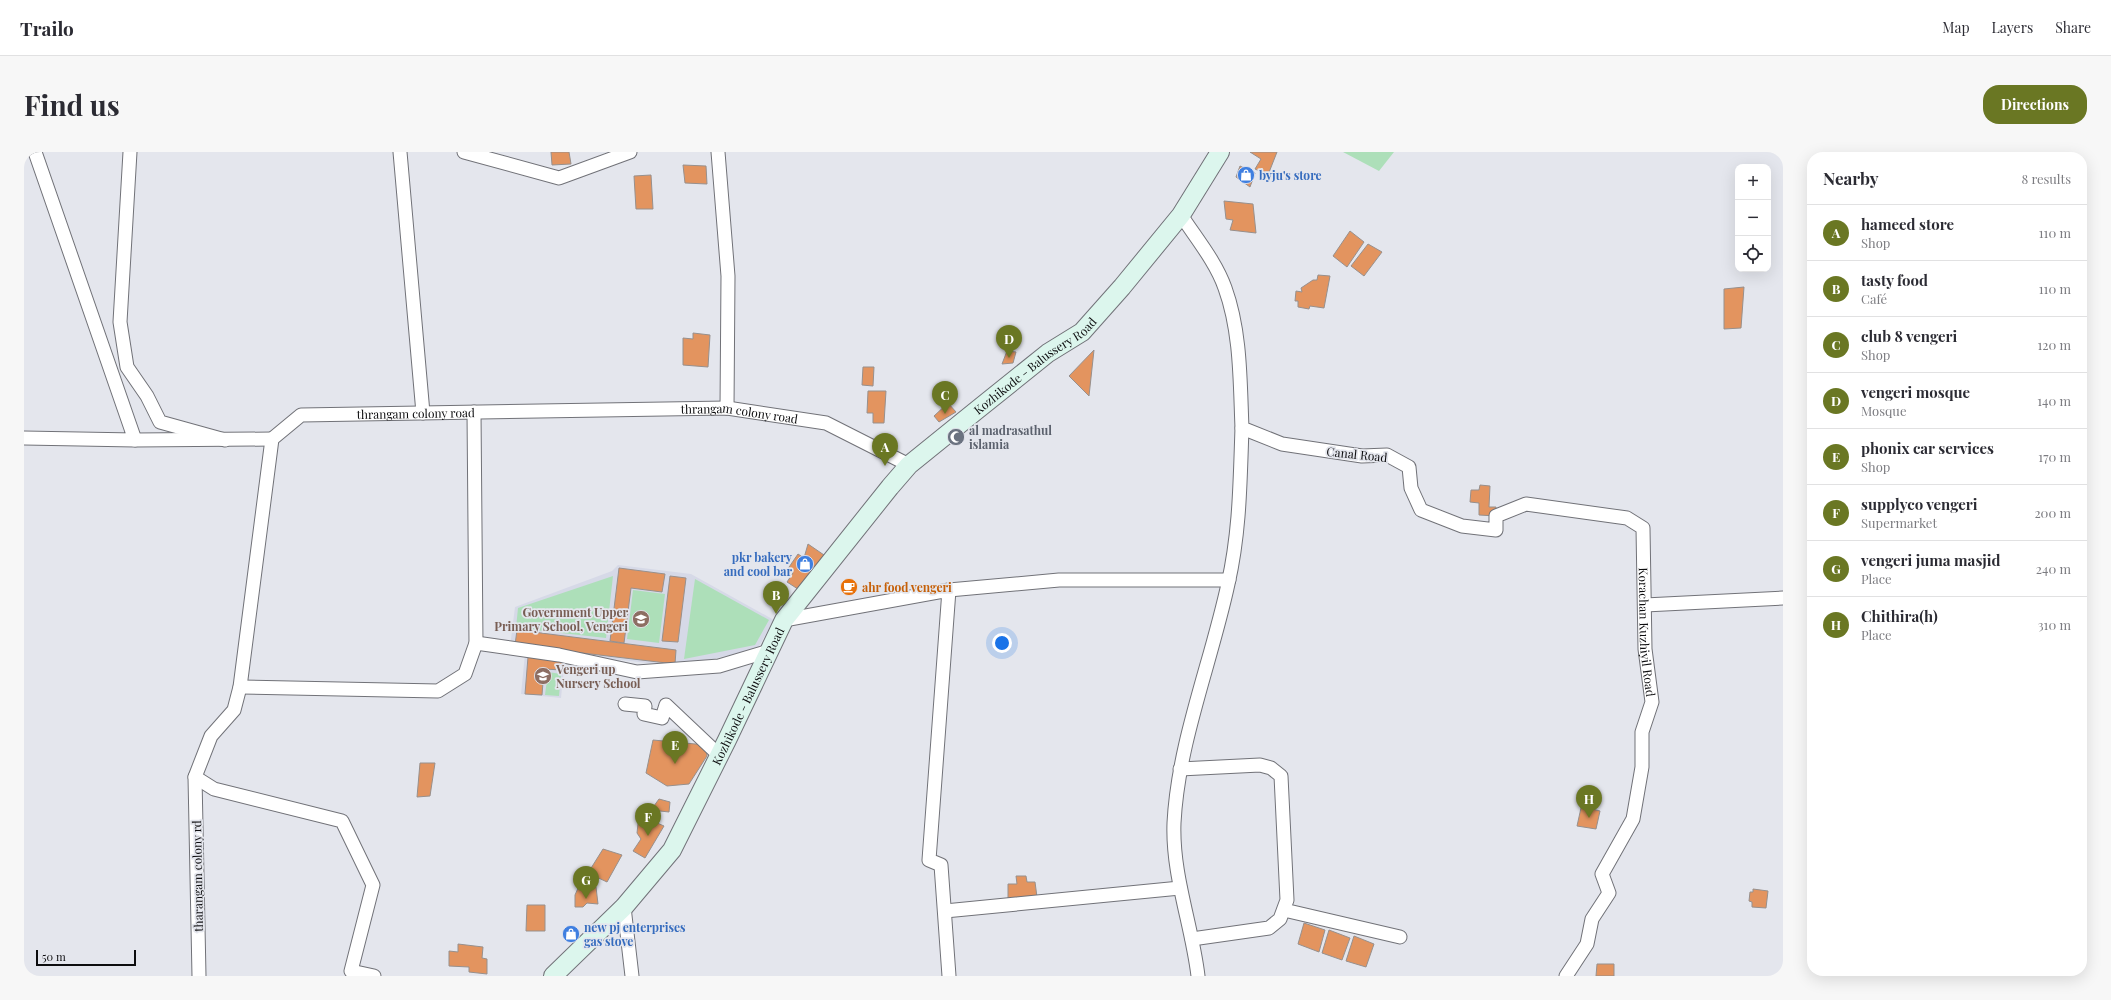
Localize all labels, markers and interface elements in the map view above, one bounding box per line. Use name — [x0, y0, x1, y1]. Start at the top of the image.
text: Trailo — [20, 15, 74, 41]
text: Map — [1942, 18, 1970, 37]
text: Layers — [1992, 18, 2033, 37]
text: Share — [2055, 18, 2091, 37]
button: Directions — [1983, 85, 2087, 124]
text: Find us — [24, 86, 120, 123]
map controls — [1735, 164, 1771, 272]
button: + — [1735, 164, 1771, 200]
shop icon: byju's store — [1236, 165, 1256, 185]
place label: byju's store — [1259, 167, 1322, 183]
text: Nearby — [1823, 167, 1878, 189]
text: 8 results — [2021, 170, 2071, 187]
button: − — [1735, 200, 1771, 236]
text: hameed store — [1861, 214, 1954, 234]
text: A — [1832, 224, 1840, 241]
text: 110 m — [2039, 224, 2071, 241]
text: Shop — [1861, 234, 1890, 251]
button: locate — [1735, 236, 1771, 272]
text: tasty food — [1861, 270, 1928, 290]
text: B — [1832, 280, 1840, 297]
text: 110 m — [2039, 280, 2071, 297]
text: Café — [1861, 290, 1887, 307]
street label: Kozhikode - Balussery Road — [970, 314, 1100, 418]
pin: D — [996, 325, 1022, 358]
text: club 8 vengeri — [1861, 326, 1957, 346]
text: C — [1831, 336, 1841, 353]
text: 120 m — [2037, 336, 2071, 353]
text: Shop — [1861, 346, 1890, 363]
pin: C — [932, 381, 958, 414]
text: vengeri mosque — [1861, 382, 1970, 402]
text: D — [1831, 392, 1841, 409]
text: 140 m — [2037, 392, 2071, 409]
street label: thrangam colony road — [680, 399, 799, 427]
text: Mosque — [1861, 402, 1906, 419]
street label: thrangam colony road — [357, 404, 475, 422]
place label: al madrasathul islamia — [969, 422, 1052, 452]
mosque icon: al madrasathul islamia — [946, 427, 966, 447]
pin: A — [872, 433, 898, 466]
text: phonix car services — [1861, 438, 1994, 458]
street label: Canal Road — [1326, 443, 1388, 465]
text: E — [1832, 448, 1840, 465]
text: 170 m — [2038, 448, 2071, 465]
text: Shop — [1861, 458, 1890, 475]
text: supplyco vengeri — [1861, 494, 1977, 514]
text: F — [1832, 504, 1840, 521]
text: 200 m — [2034, 504, 2071, 521]
text: Supermarket — [1861, 514, 1937, 531]
place label: pkr bakery and cool bar — [724, 549, 793, 579]
text: vengeri juma masjid — [1861, 550, 2000, 570]
shop icon: pkr bakery and cool bar — [795, 554, 815, 574]
text: G — [1831, 560, 1841, 577]
text: 240 m — [2036, 560, 2071, 577]
street label: Korachan Kuzhiyil Road — [1636, 567, 1659, 698]
text: Place — [1861, 570, 1892, 587]
cafe icon: ahr food vengeri — [839, 577, 859, 597]
place label: ahr food vengeri — [862, 579, 952, 595]
pin: B — [763, 581, 789, 614]
place label: Government Upper Primary School, Vengeri — [494, 604, 628, 634]
text: Chithira(h) — [1861, 606, 1938, 626]
school or university icon: Government Upper Primary School, Vengeri — [631, 609, 651, 629]
text: H — [1831, 616, 1841, 633]
text: 310 m — [2038, 616, 2071, 633]
street label: Kozhikode - Balussery Road — [708, 625, 787, 768]
text: Place — [1861, 626, 1892, 643]
your location — [992, 633, 1012, 653]
place label: Vengeri up Nursery School — [555, 661, 641, 691]
school or university icon: Vengeri up Nursery School — [533, 666, 553, 686]
pin: E — [662, 731, 688, 764]
pin: H — [1576, 785, 1602, 818]
pin: F — [635, 803, 661, 836]
street label: tharangam colony rd — [188, 820, 206, 932]
pin: G — [573, 866, 599, 899]
place label: new pj enterprises gas stove — [584, 919, 686, 949]
shop icon: new pj enterprises gas stove — [561, 924, 581, 944]
scale bar — [36, 948, 136, 967]
text: 50 m — [42, 949, 66, 964]

